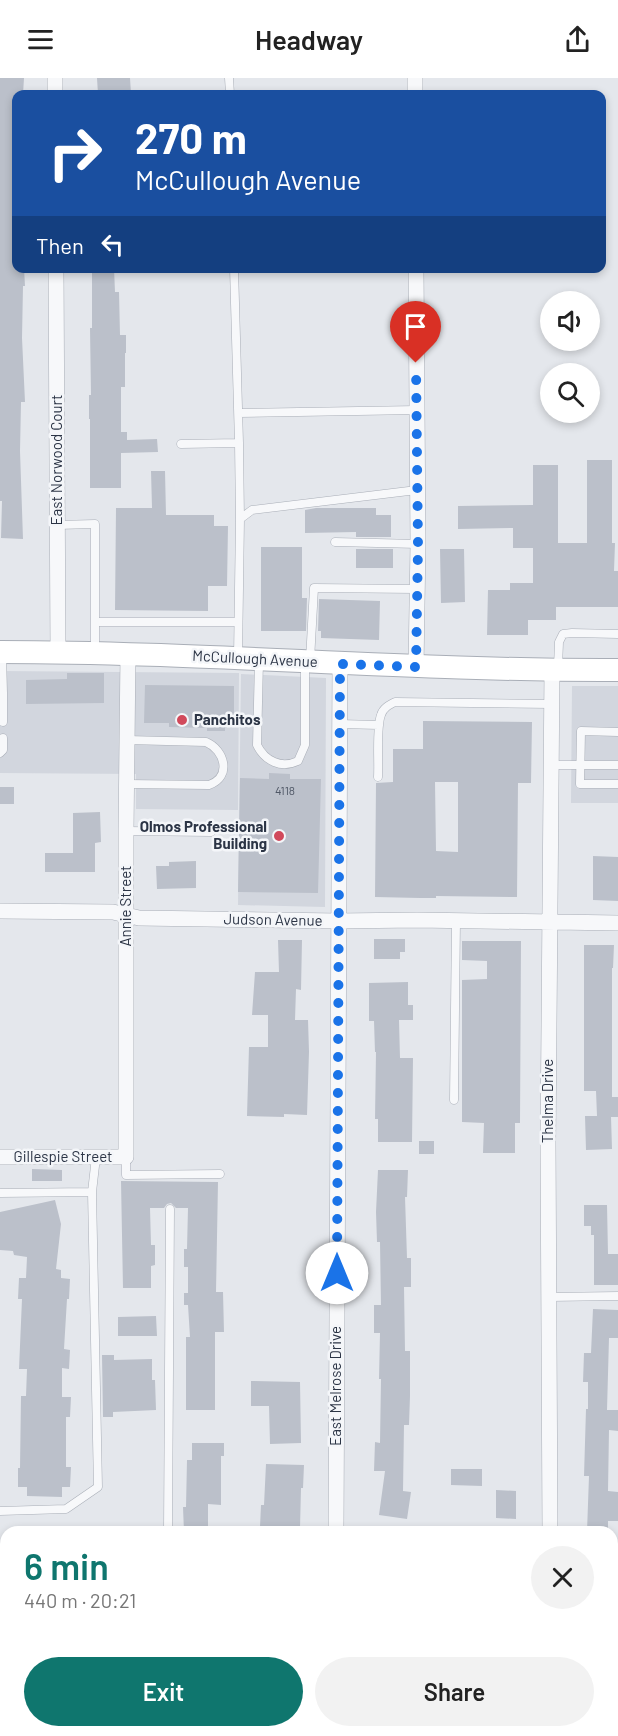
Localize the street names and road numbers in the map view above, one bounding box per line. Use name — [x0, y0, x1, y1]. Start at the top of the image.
street label: East Norwood Court — [47, 394, 65, 526]
street label: McCullough Avenue — [192, 646, 318, 670]
street label: Annie Street — [116, 865, 134, 947]
street label: Judson Avenue — [223, 909, 323, 929]
street label: Thelma Drive — [538, 1059, 556, 1143]
street label: Gillespie Street — [13, 1147, 113, 1165]
street label: East Melrose Drive — [326, 1326, 344, 1446]

